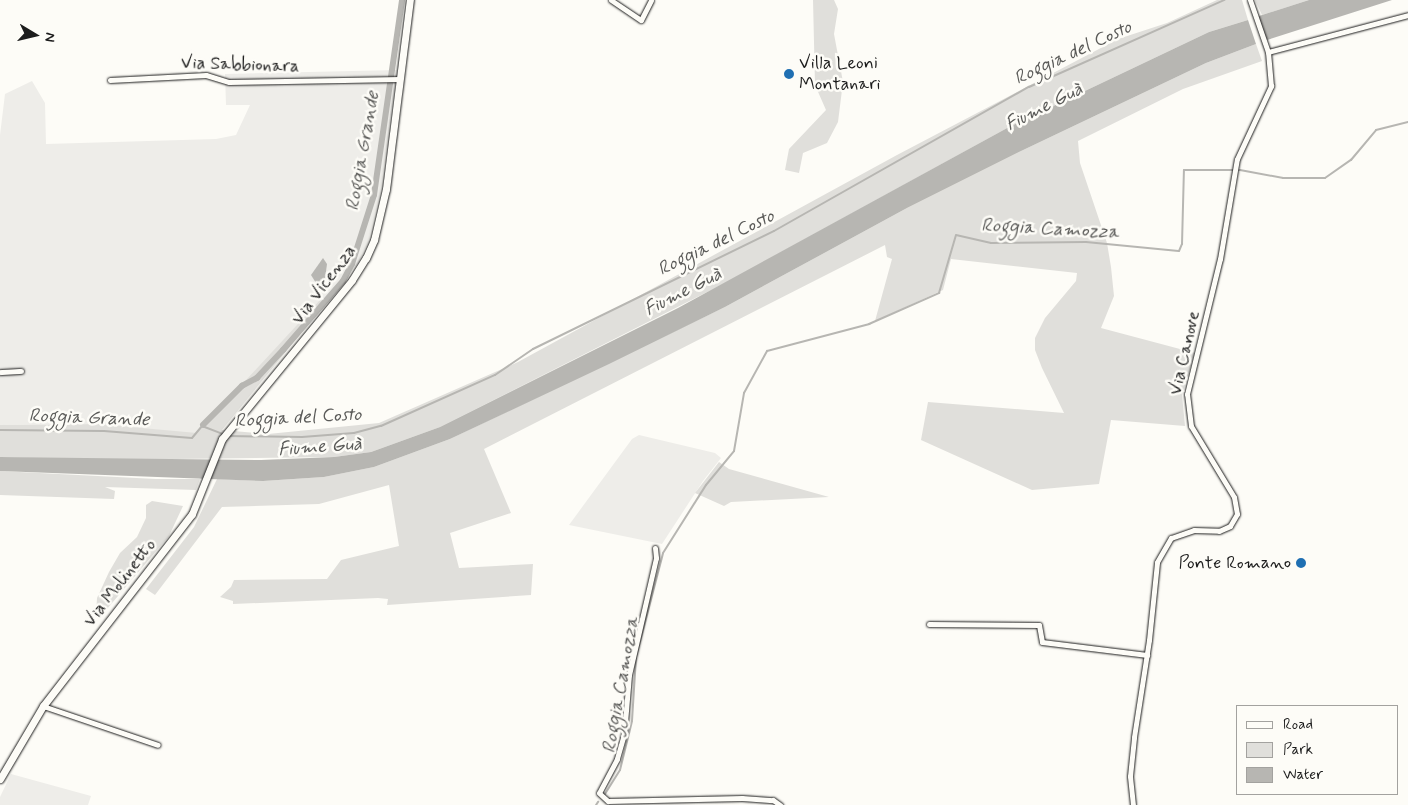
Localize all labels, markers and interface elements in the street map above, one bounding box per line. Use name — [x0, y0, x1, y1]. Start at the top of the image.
north arrow — [10, 10, 60, 60]
water label: Roggia del Costo — [1010, 15, 1136, 91]
text: N — [40, 31, 59, 43]
street label: Via Sabbionara — [183, 52, 297, 78]
place label: Villa Leoni Montanari — [799, 53, 881, 96]
marker: Villa Leoni Montanari — [783, 68, 795, 80]
water label: Fiume Guà — [1002, 78, 1086, 136]
water label: Roggia Grande — [341, 89, 385, 213]
water label: Roggia del Costo — [653, 205, 779, 281]
water label: Roggia Camozza — [981, 214, 1119, 244]
street label: Via Vicenza — [287, 240, 361, 330]
water label: Fiume Guà — [641, 263, 725, 321]
street label: Via Canove — [1165, 309, 1205, 397]
water label: Roggia del Costo — [233, 403, 363, 433]
water label: Roggia Grande — [28, 404, 150, 432]
water label: Fiume Guà — [278, 433, 362, 461]
street label: Via Molinetto — [79, 535, 161, 631]
place label: Ponte Romano — [1179, 552, 1291, 574]
marker: Ponte Romano — [1295, 557, 1307, 569]
water label: Roggia Camozza — [598, 615, 644, 755]
legend — [1236, 705, 1398, 795]
text: Road — [1283, 715, 1313, 735]
text: Park — [1283, 740, 1313, 760]
text: Water — [1283, 765, 1323, 785]

